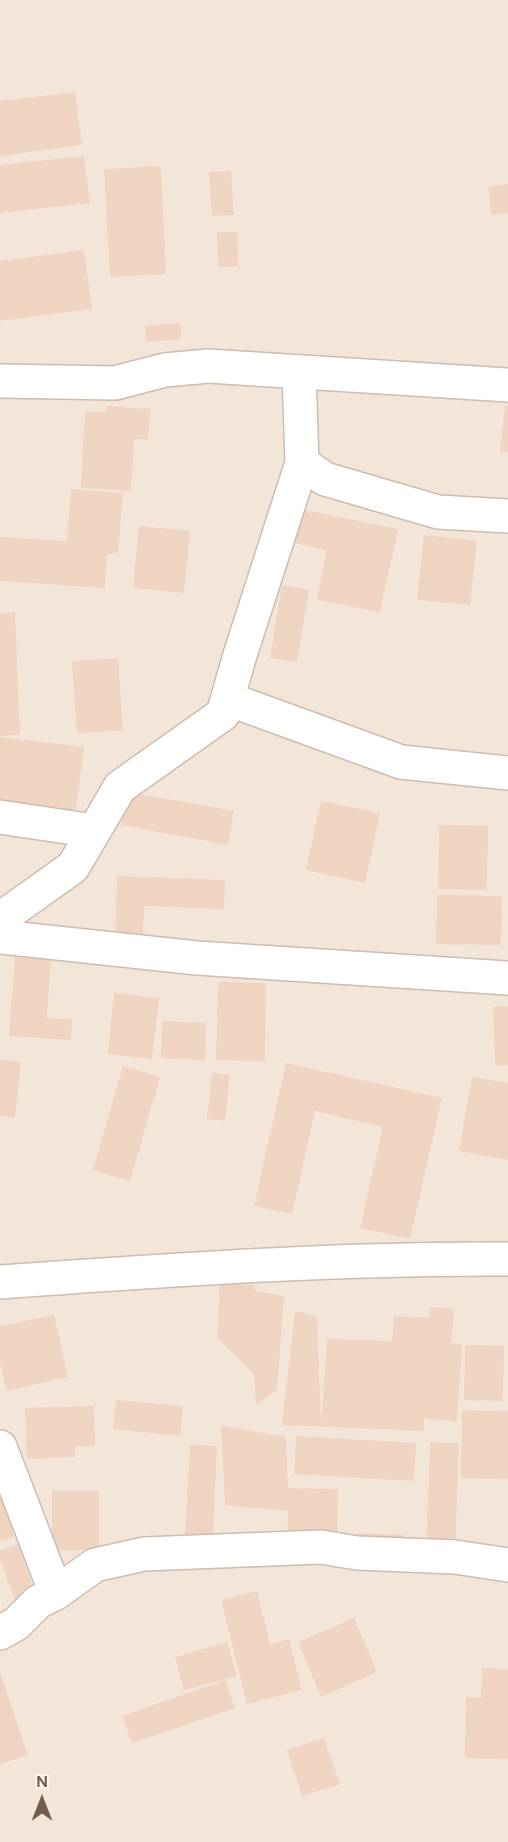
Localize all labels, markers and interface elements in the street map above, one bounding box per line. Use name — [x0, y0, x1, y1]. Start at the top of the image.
north arrow — [12, 1770, 72, 1830]
text: N — [36, 1771, 48, 1792]

